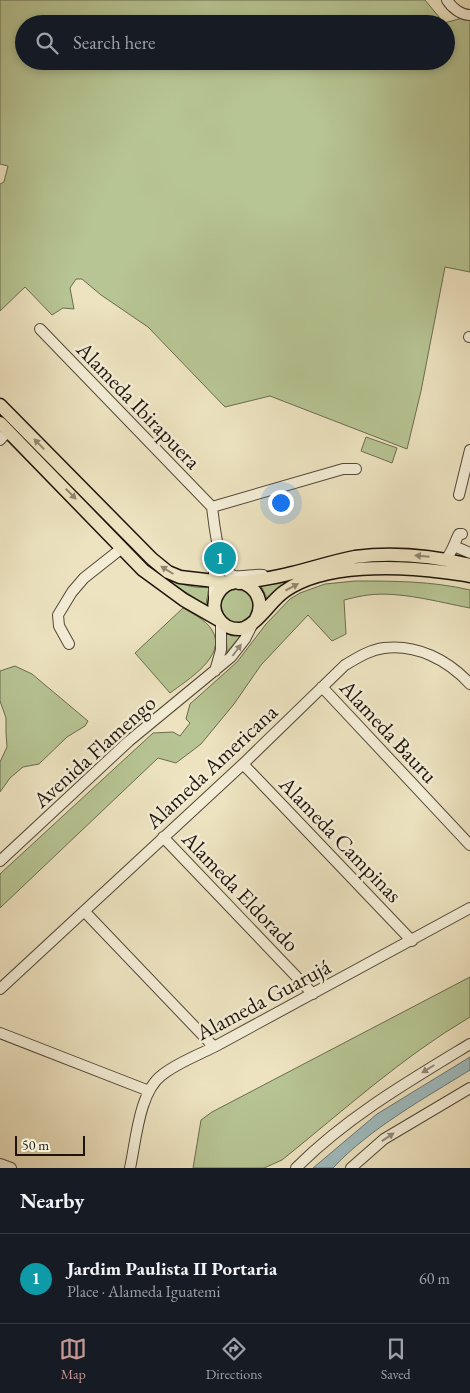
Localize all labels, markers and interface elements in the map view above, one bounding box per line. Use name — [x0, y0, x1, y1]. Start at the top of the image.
search box — [15, 15, 455, 70]
icon: search — [33, 29, 61, 57]
text: Search here — [73, 30, 155, 55]
street label: Alameda Ibirapuera — [69, 334, 207, 476]
one-way arrow — [33, 439, 45, 451]
one-way arrow — [65, 488, 77, 500]
your location — [268, 490, 294, 516]
pin: 1 — [204, 539, 236, 577]
one-way arrow — [414, 552, 430, 560]
one-way arrow — [160, 565, 174, 575]
one-way arrow — [285, 583, 299, 591]
one-way arrow — [232, 643, 242, 657]
street label: Alameda Bauru — [333, 673, 444, 790]
street label: Avenida Flamengo — [26, 688, 162, 815]
street label: Alameda Americana — [138, 697, 284, 836]
street label: Alameda Campinas — [272, 769, 408, 909]
street label: Alameda Eldorado — [175, 824, 306, 958]
street label: Alameda Guarujá — [190, 952, 336, 1047]
one-way arrow — [422, 1065, 435, 1074]
one-way arrow — [381, 1132, 395, 1142]
scale bar — [15, 1133, 85, 1156]
text: 50 m — [22, 1136, 49, 1154]
text: Nearby — [20, 1187, 84, 1214]
text: Jardim Paulista II Portaria — [67, 1256, 277, 1281]
text: 1 — [32, 1268, 40, 1289]
text: 60 m — [419, 1268, 450, 1289]
text: Place · Alameda Iguatemi — [67, 1281, 220, 1302]
tab: Map — [59, 1335, 87, 1383]
tab: Directions — [206, 1335, 262, 1383]
tab: Saved — [381, 1335, 411, 1383]

